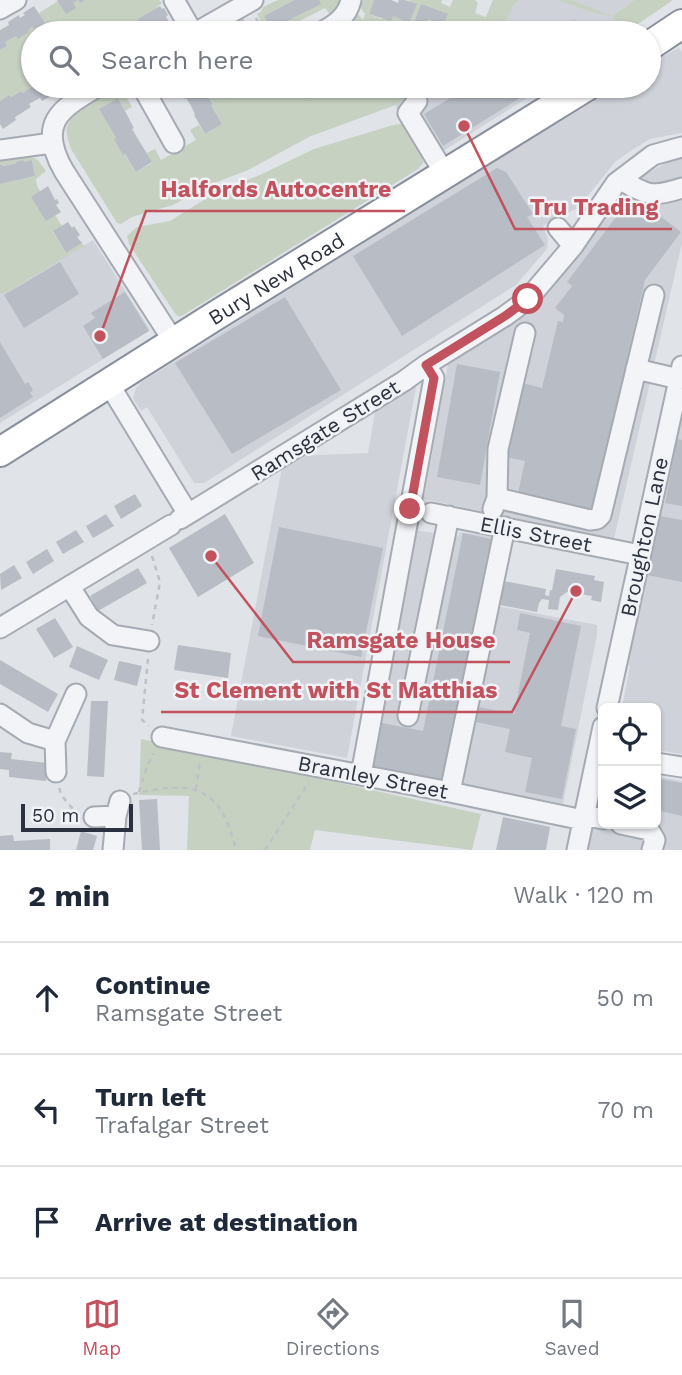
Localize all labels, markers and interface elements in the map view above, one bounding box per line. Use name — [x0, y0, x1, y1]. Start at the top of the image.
search box — [21, 21, 661, 98]
icon: search — [45, 41, 83, 79]
text: Search here — [101, 45, 253, 75]
callout: Halfords Autocentre — [146, 167, 405, 211]
text: Halfords Autocentre — [161, 176, 391, 203]
callout: Tru Trading — [515, 185, 672, 229]
text: Tru Trading — [530, 194, 658, 221]
street label: Bury New Road — [203, 227, 349, 330]
route start — [512, 283, 543, 314]
street label: Ramsgate Street — [246, 374, 404, 486]
street label: Broughton Lane — [615, 455, 673, 619]
route end — [394, 493, 425, 524]
street label: Ellis Street — [478, 511, 594, 557]
callout: Ramsgate House — [293, 618, 510, 662]
text: Ramsgate House — [306, 627, 496, 654]
callout: St Clement with St Matthias — [161, 668, 512, 712]
text: St Clement with St Matthias — [174, 677, 498, 704]
map controls — [598, 703, 661, 829]
button: locate — [598, 703, 661, 766]
street label: Bramley Street — [296, 750, 450, 804]
button: layers — [598, 766, 661, 829]
scale bar — [21, 801, 133, 833]
text: 50 m — [32, 804, 79, 827]
text: 2 min — [28, 878, 110, 913]
text: Walk · 120 m — [513, 882, 654, 909]
text: Continue — [95, 970, 211, 1000]
icon: ahead — [28, 979, 66, 1017]
text: 50 m — [597, 985, 654, 1012]
text: Ramsgate Street — [95, 1000, 282, 1027]
text: Turn left — [95, 1082, 206, 1112]
icon: left — [28, 1091, 66, 1129]
text: 70 m — [597, 1097, 654, 1124]
text: Trafalgar Street — [95, 1112, 269, 1139]
icon: arrive — [28, 1203, 66, 1241]
text: Arrive at destination — [95, 1207, 358, 1237]
tab: Map — [82, 1295, 121, 1360]
tab: Directions — [286, 1295, 380, 1360]
tab: Saved — [544, 1295, 600, 1360]

